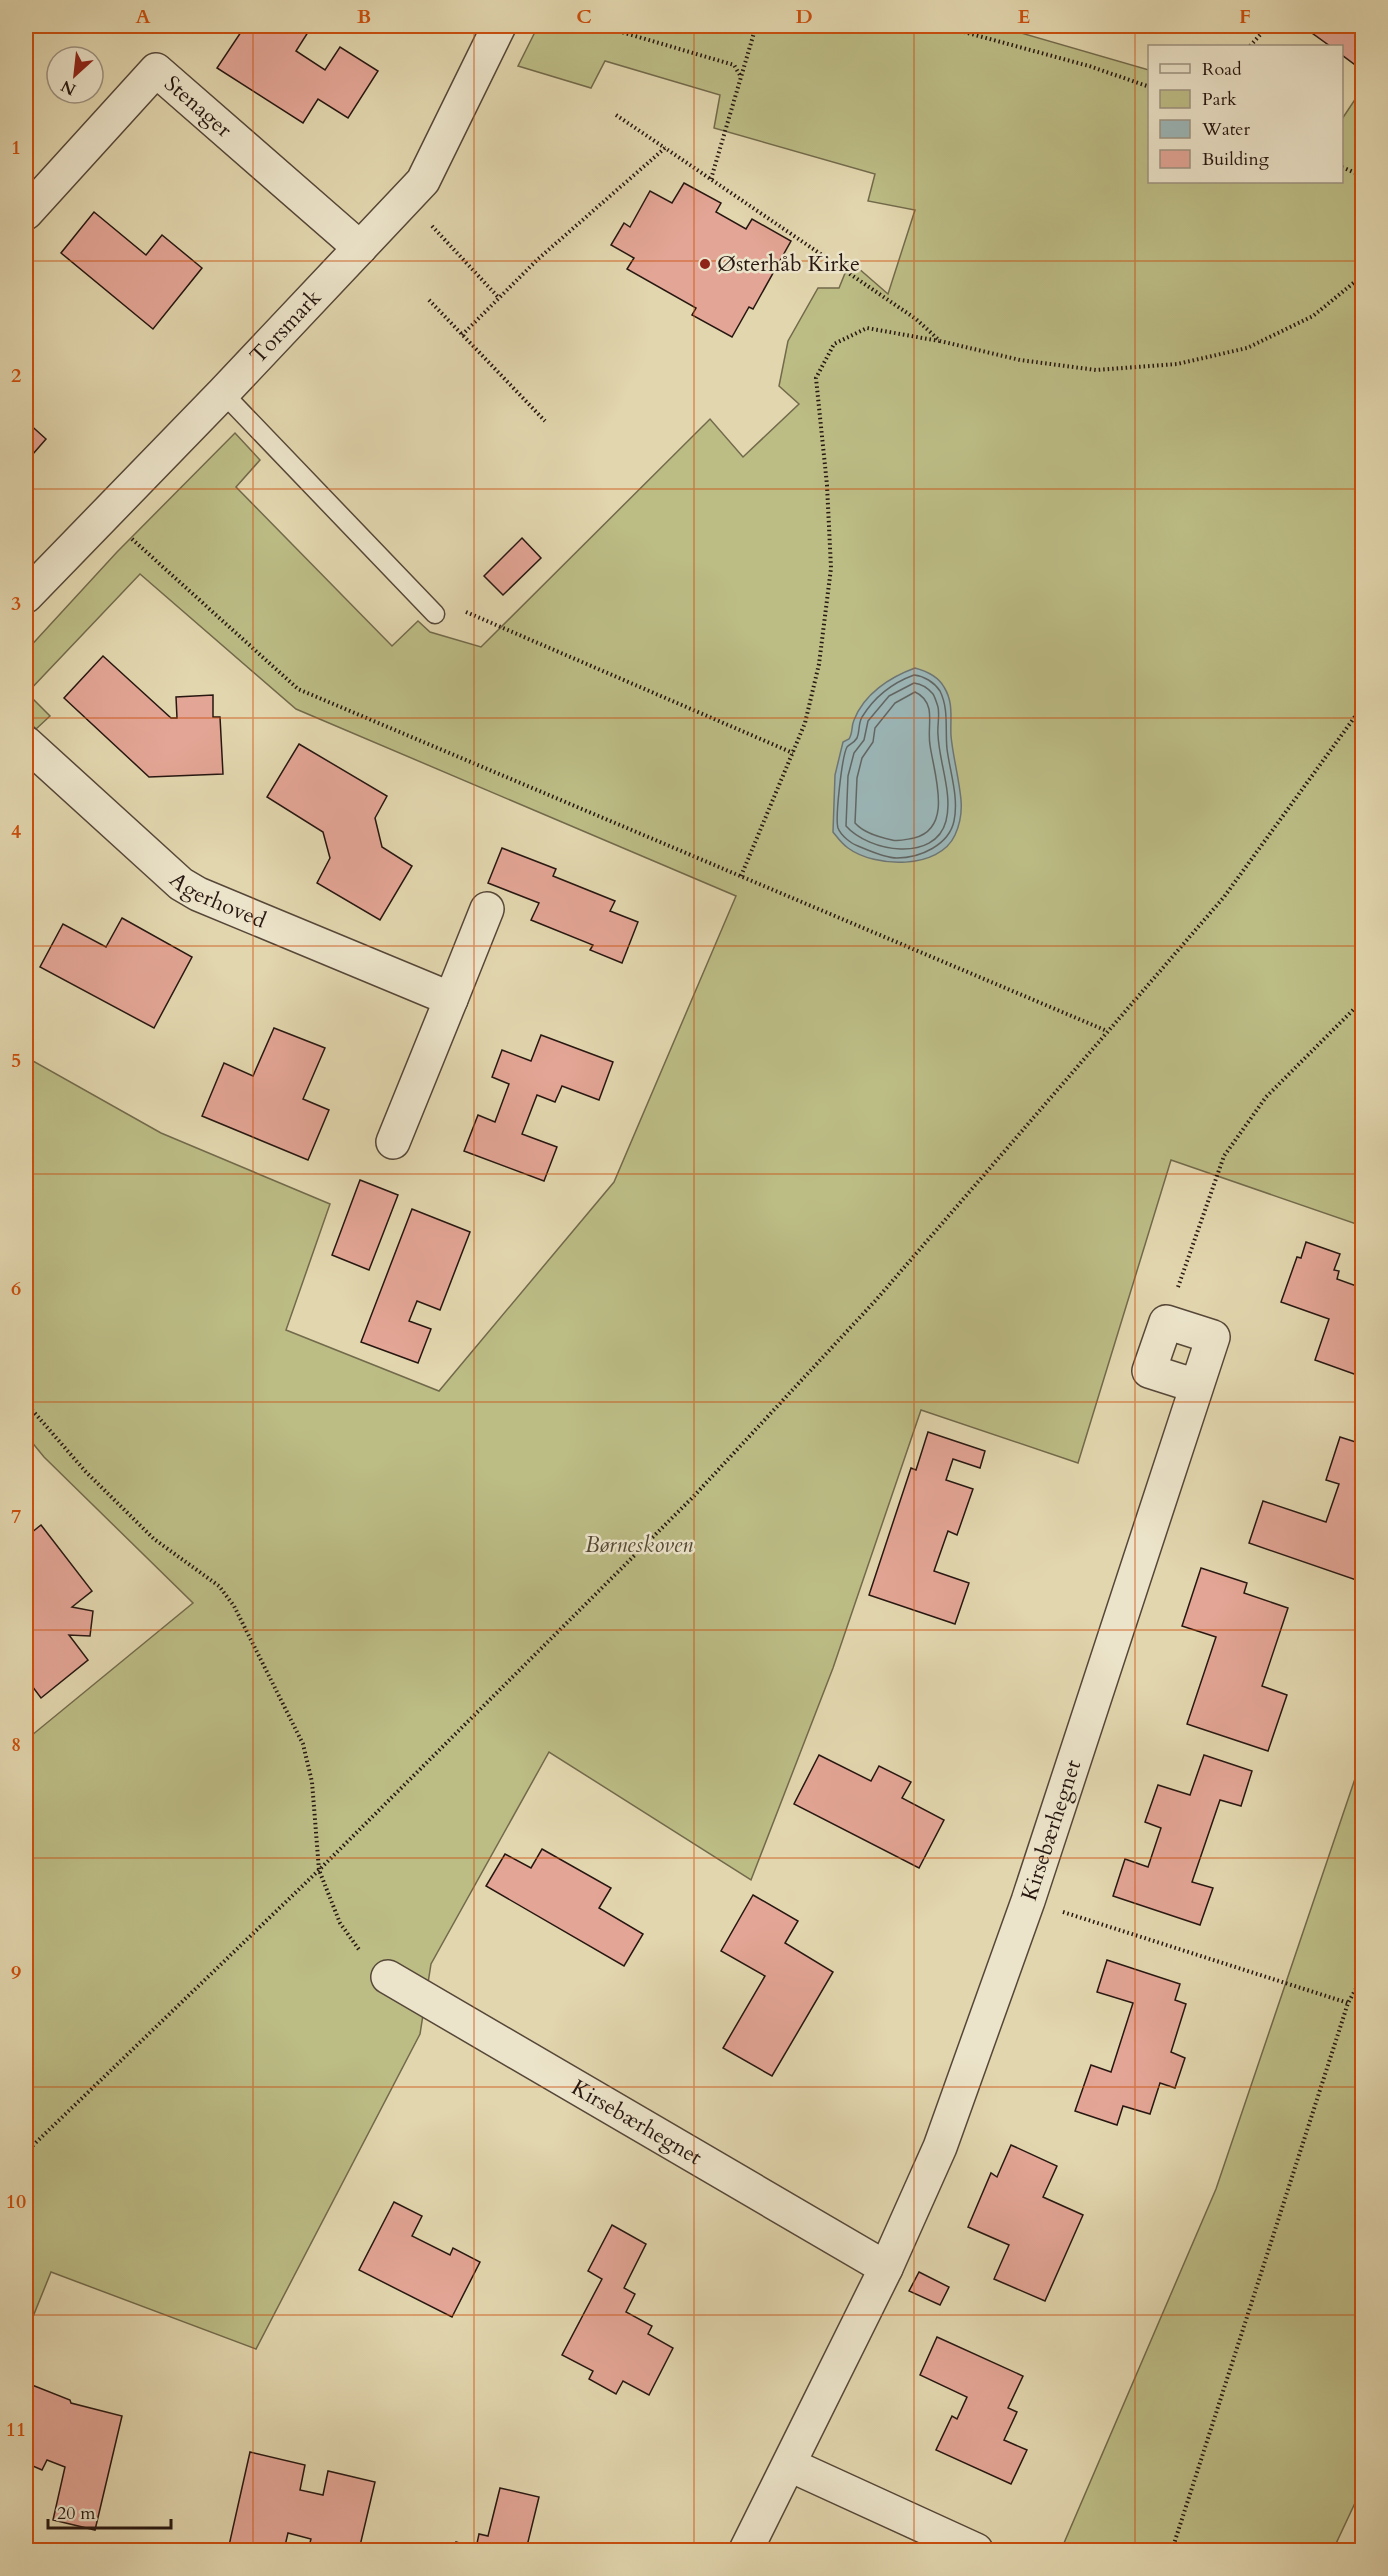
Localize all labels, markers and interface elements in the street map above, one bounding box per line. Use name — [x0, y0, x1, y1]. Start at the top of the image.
text: A — [135, 3, 151, 30]
text: B — [357, 3, 371, 30]
text: C — [576, 3, 592, 30]
text: D — [795, 3, 813, 30]
text: E — [1018, 3, 1030, 30]
text: F — [1239, 3, 1251, 30]
north arrow — [45, 45, 105, 105]
legend — [1148, 45, 1343, 183]
text: Road — [1202, 57, 1242, 82]
street label: Stenager — [158, 69, 239, 145]
text: N — [57, 74, 80, 100]
text: Park — [1202, 87, 1237, 112]
text: Water — [1201, 117, 1251, 142]
text: 1 — [11, 134, 21, 161]
text: Building — [1202, 147, 1270, 172]
place label: Østerhåb Kirke — [717, 249, 860, 279]
marker: Østerhåb Kirke — [698, 257, 712, 271]
street label: Torsmark — [243, 283, 328, 370]
text: 2 — [11, 362, 21, 389]
text: 3 — [11, 590, 21, 617]
text: 4 — [11, 818, 21, 845]
street label: Agerhoved — [163, 866, 271, 936]
text: 5 — [11, 1047, 21, 1074]
text: 6 — [11, 1275, 21, 1302]
text: 7 — [11, 1503, 21, 1530]
park label: Børneskoven — [585, 1530, 693, 1560]
text: 8 — [11, 1731, 21, 1758]
street label: Kirsebærhegnet — [1014, 1756, 1088, 1905]
text: 9 — [11, 1959, 21, 1986]
street label: Kirsebærhegnet — [566, 2072, 708, 2172]
text: 10 — [6, 2188, 26, 2215]
text: 11 — [6, 2416, 26, 2443]
scale bar — [48, 2492, 171, 2530]
text: 20 m — [57, 2501, 96, 2526]

